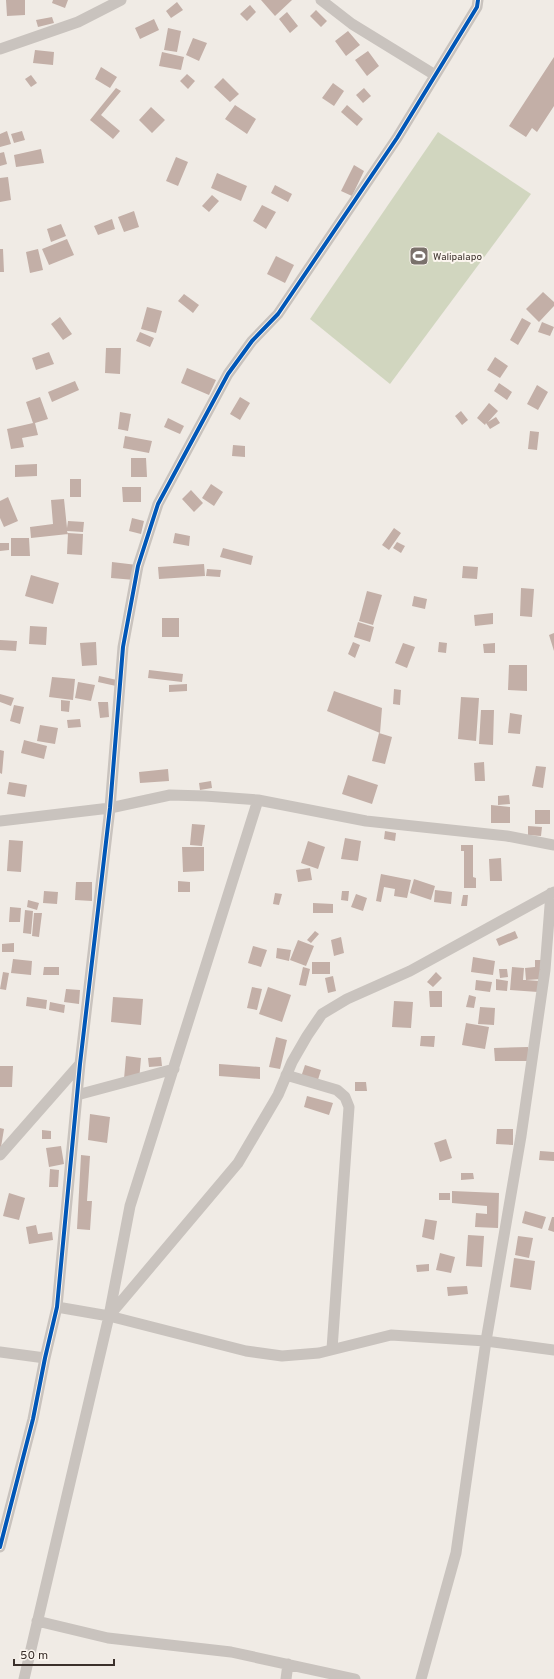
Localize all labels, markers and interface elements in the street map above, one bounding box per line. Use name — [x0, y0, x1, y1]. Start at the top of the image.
sports icon: Walipalapo — [408, 245, 430, 267]
place label: Walipalapo — [433, 251, 482, 264]
scale bar — [14, 1641, 114, 1667]
text: 50 m — [20, 1648, 48, 1664]

